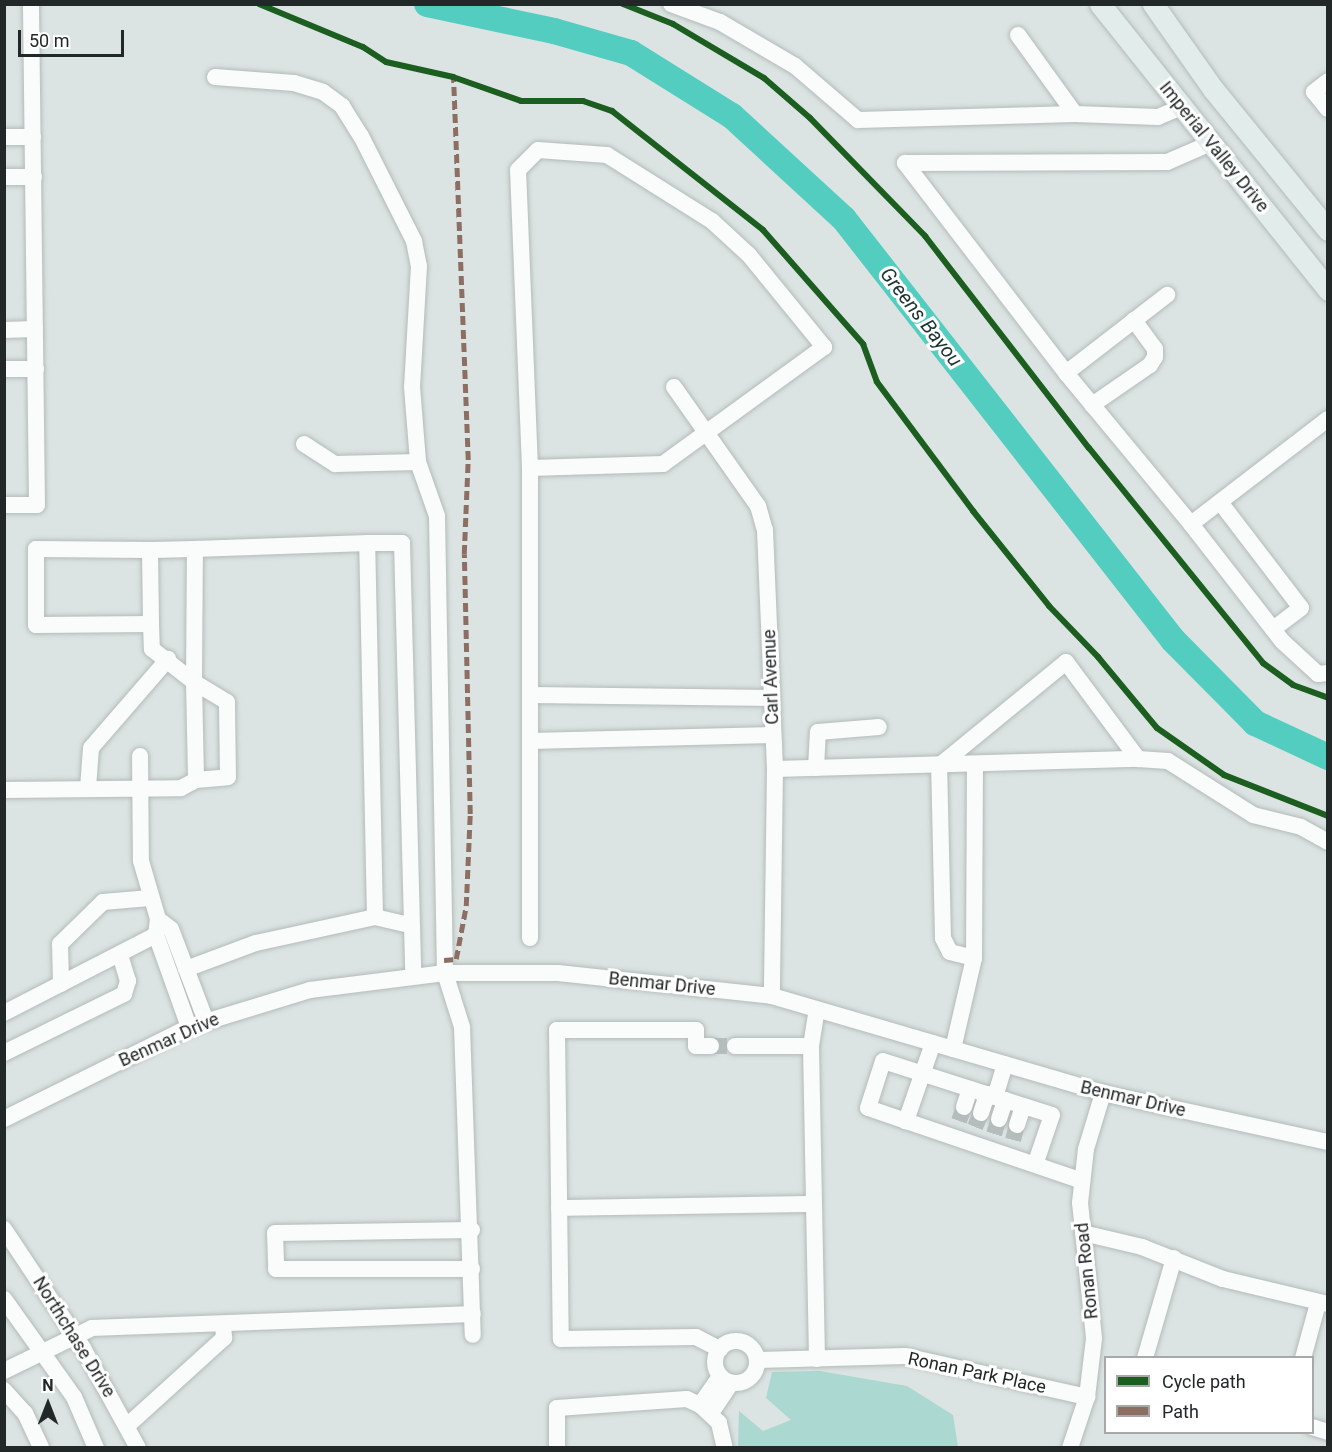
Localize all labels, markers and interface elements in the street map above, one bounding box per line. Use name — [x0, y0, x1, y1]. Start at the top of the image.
scale bar — [21, 18, 128, 56]
text: 50 m — [29, 30, 69, 51]
street label: Imperial Valley Drive — [1155, 77, 1273, 217]
water label: Greens Bayou — [875, 263, 967, 371]
street label: Carl Avenue — [759, 629, 783, 725]
street label: Benmar Drive — [608, 968, 716, 1000]
street label: Benmar Drive — [116, 1008, 222, 1072]
street label: Benmar Drive — [1078, 1076, 1188, 1122]
street label: Ronan Road — [1071, 1222, 1103, 1320]
street label: Northchase Drive — [28, 1273, 120, 1401]
street label: Ronan Park Place — [906, 1348, 1048, 1398]
legend — [1104, 1356, 1314, 1434]
text: Cycle path — [1162, 1371, 1246, 1392]
north arrow — [18, 1374, 78, 1434]
text: Path — [1162, 1401, 1199, 1422]

